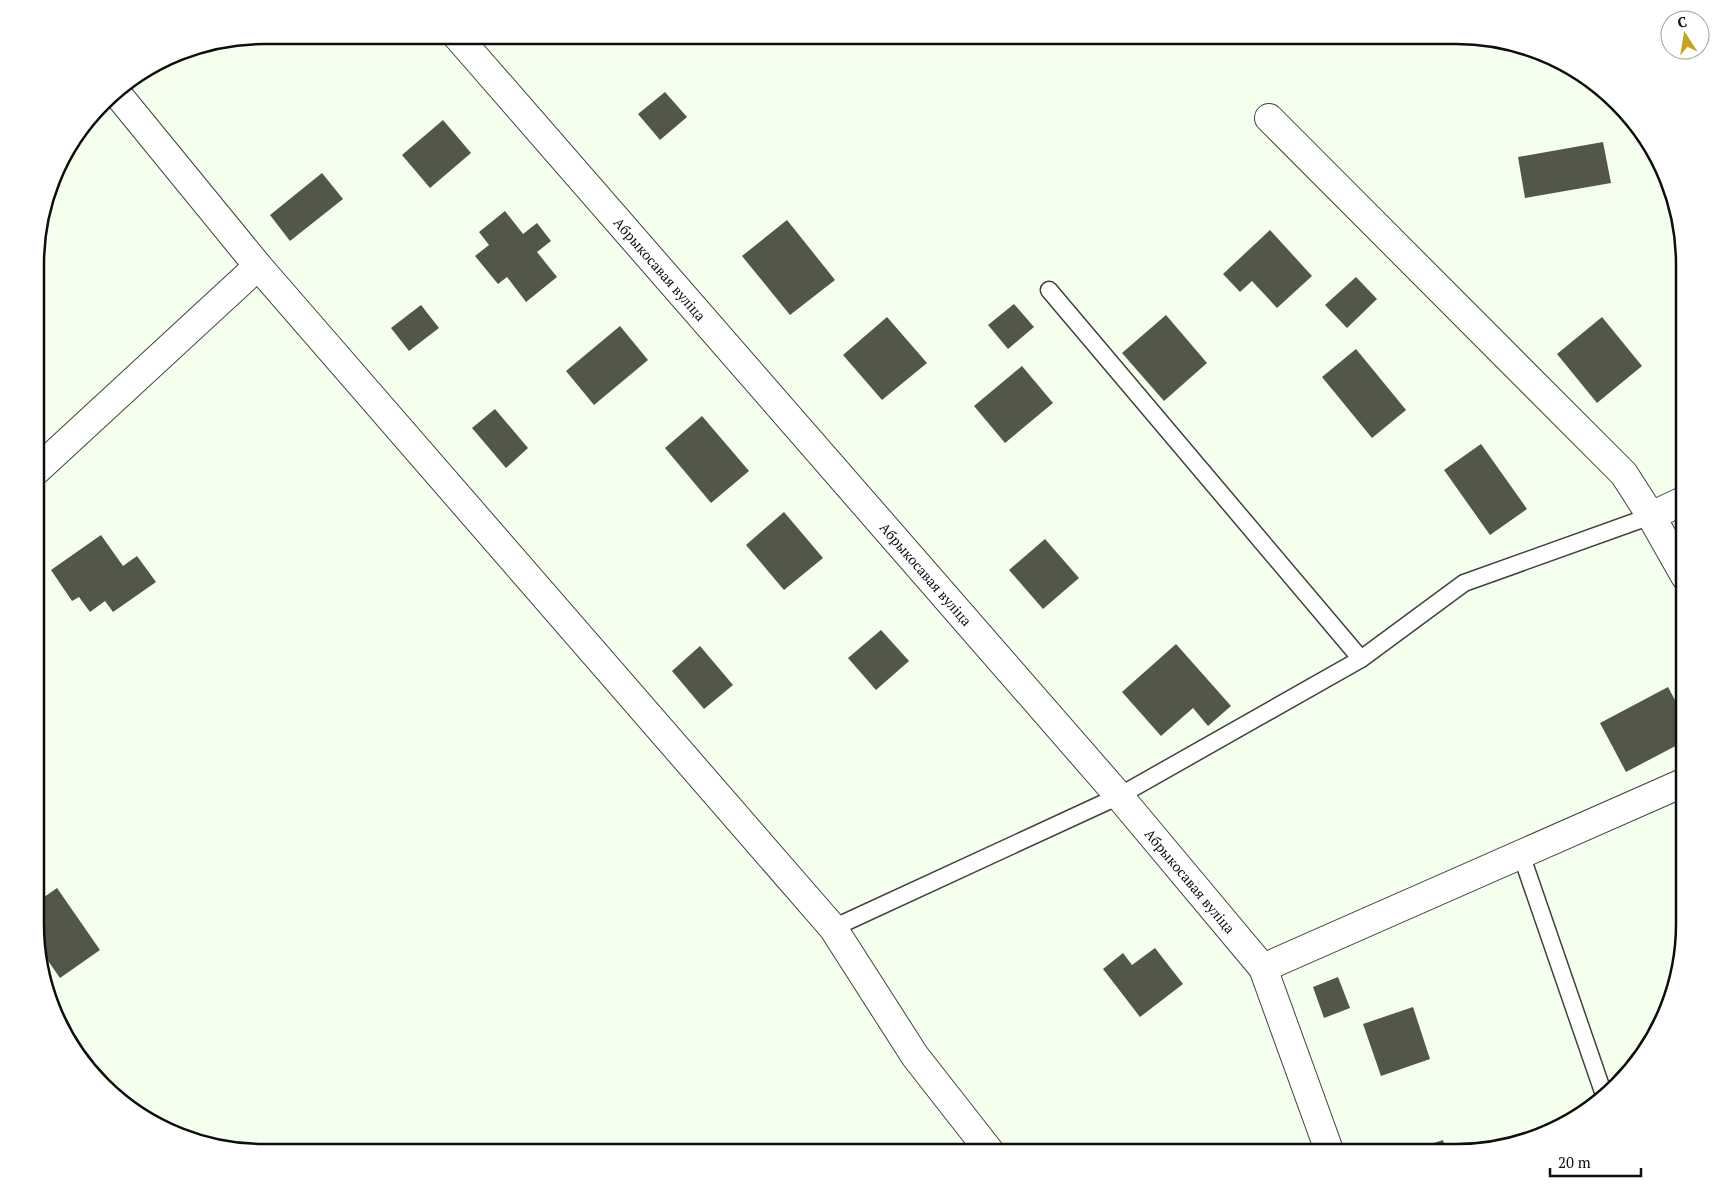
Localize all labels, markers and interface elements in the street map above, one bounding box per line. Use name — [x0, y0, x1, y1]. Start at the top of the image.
north arrow — [1660, 10, 1710, 60]
text: С — [1676, 12, 1689, 32]
street label: Абрыкосавая вуліца — [610, 213, 710, 325]
street label: Абрыкосавая вуліца — [876, 518, 976, 630]
street label: Абрыкосавая вуліца — [1141, 825, 1239, 937]
scale bar — [1550, 1146, 1641, 1178]
text: 20 m — [1558, 1152, 1591, 1172]

